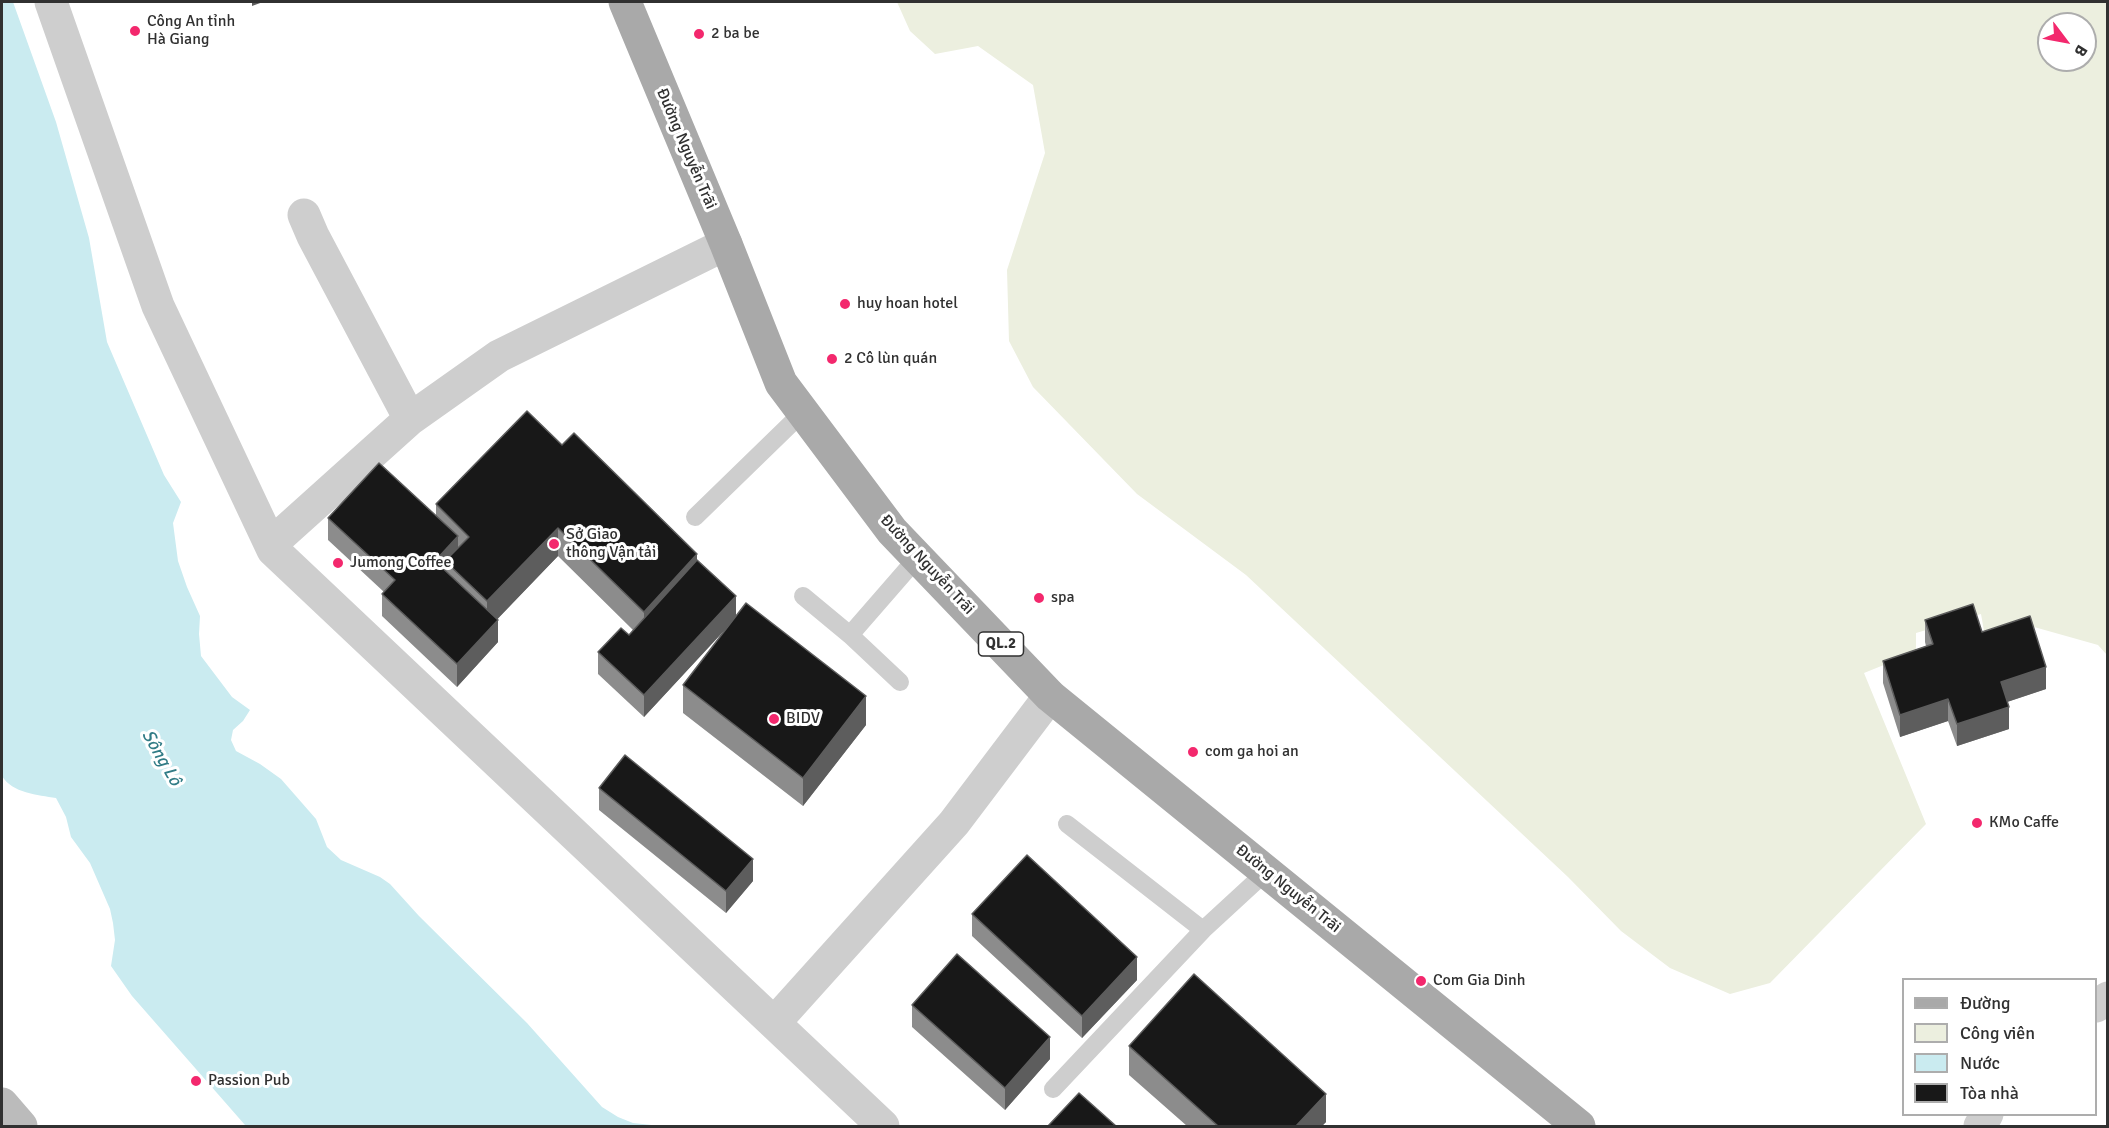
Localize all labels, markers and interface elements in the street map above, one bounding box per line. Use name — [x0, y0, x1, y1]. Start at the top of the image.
place label: Công An tỉnh Hà Giang — [147, 12, 235, 50]
north arrow — [2037, 12, 2097, 72]
marker: Công An tỉnh Hà Giang — [128, 24, 142, 38]
place label: 2 ba be — [711, 24, 760, 44]
marker: 2 ba be — [692, 27, 706, 41]
text: B — [2069, 41, 2092, 60]
street label: Đường Nguyễn Trãi — [652, 86, 720, 212]
place label: huy hoan hotel — [857, 294, 958, 314]
marker: huy hoan hotel — [838, 297, 852, 311]
place label: 2 Cô lùn quán — [844, 349, 937, 369]
marker: 2 Cô lùn quán — [825, 352, 839, 366]
street label: Đường Nguyễn Trãi — [876, 511, 978, 619]
place label: Sở Giao thông Vận tải — [566, 525, 656, 563]
marker: Sở Giao thông Vận tải — [547, 537, 561, 551]
place label: Jumong Coffee — [350, 553, 452, 573]
marker: Jumong Coffee — [331, 556, 345, 570]
place label: spa — [1051, 588, 1075, 608]
marker: spa — [1032, 591, 1046, 605]
road number: QL.2 — [978, 632, 1024, 656]
place label: BIDV — [786, 709, 820, 729]
marker: BIDV — [767, 712, 781, 726]
water label: Sông Lô — [136, 726, 186, 790]
place label: com ga hoi an — [1205, 742, 1299, 762]
marker: com ga hoi an — [1186, 745, 1200, 759]
place label: KMo Caffe — [1989, 813, 2059, 833]
marker: KMo Caffe — [1970, 816, 1984, 830]
street label: Đường Nguyễn Trãi — [1232, 841, 1344, 937]
place label: Com Gia Dinh — [1433, 971, 1526, 991]
marker: Com Gia Dinh — [1414, 974, 1428, 988]
legend — [1902, 978, 2097, 1116]
text: Đường — [1960, 992, 2011, 1014]
text: Công viên — [1960, 1022, 2035, 1044]
text: Nước — [1960, 1052, 2000, 1074]
place label: Passion Pub — [208, 1071, 290, 1091]
marker: Passion Pub — [189, 1074, 203, 1088]
text: Tòa nhà — [1960, 1082, 2019, 1104]

